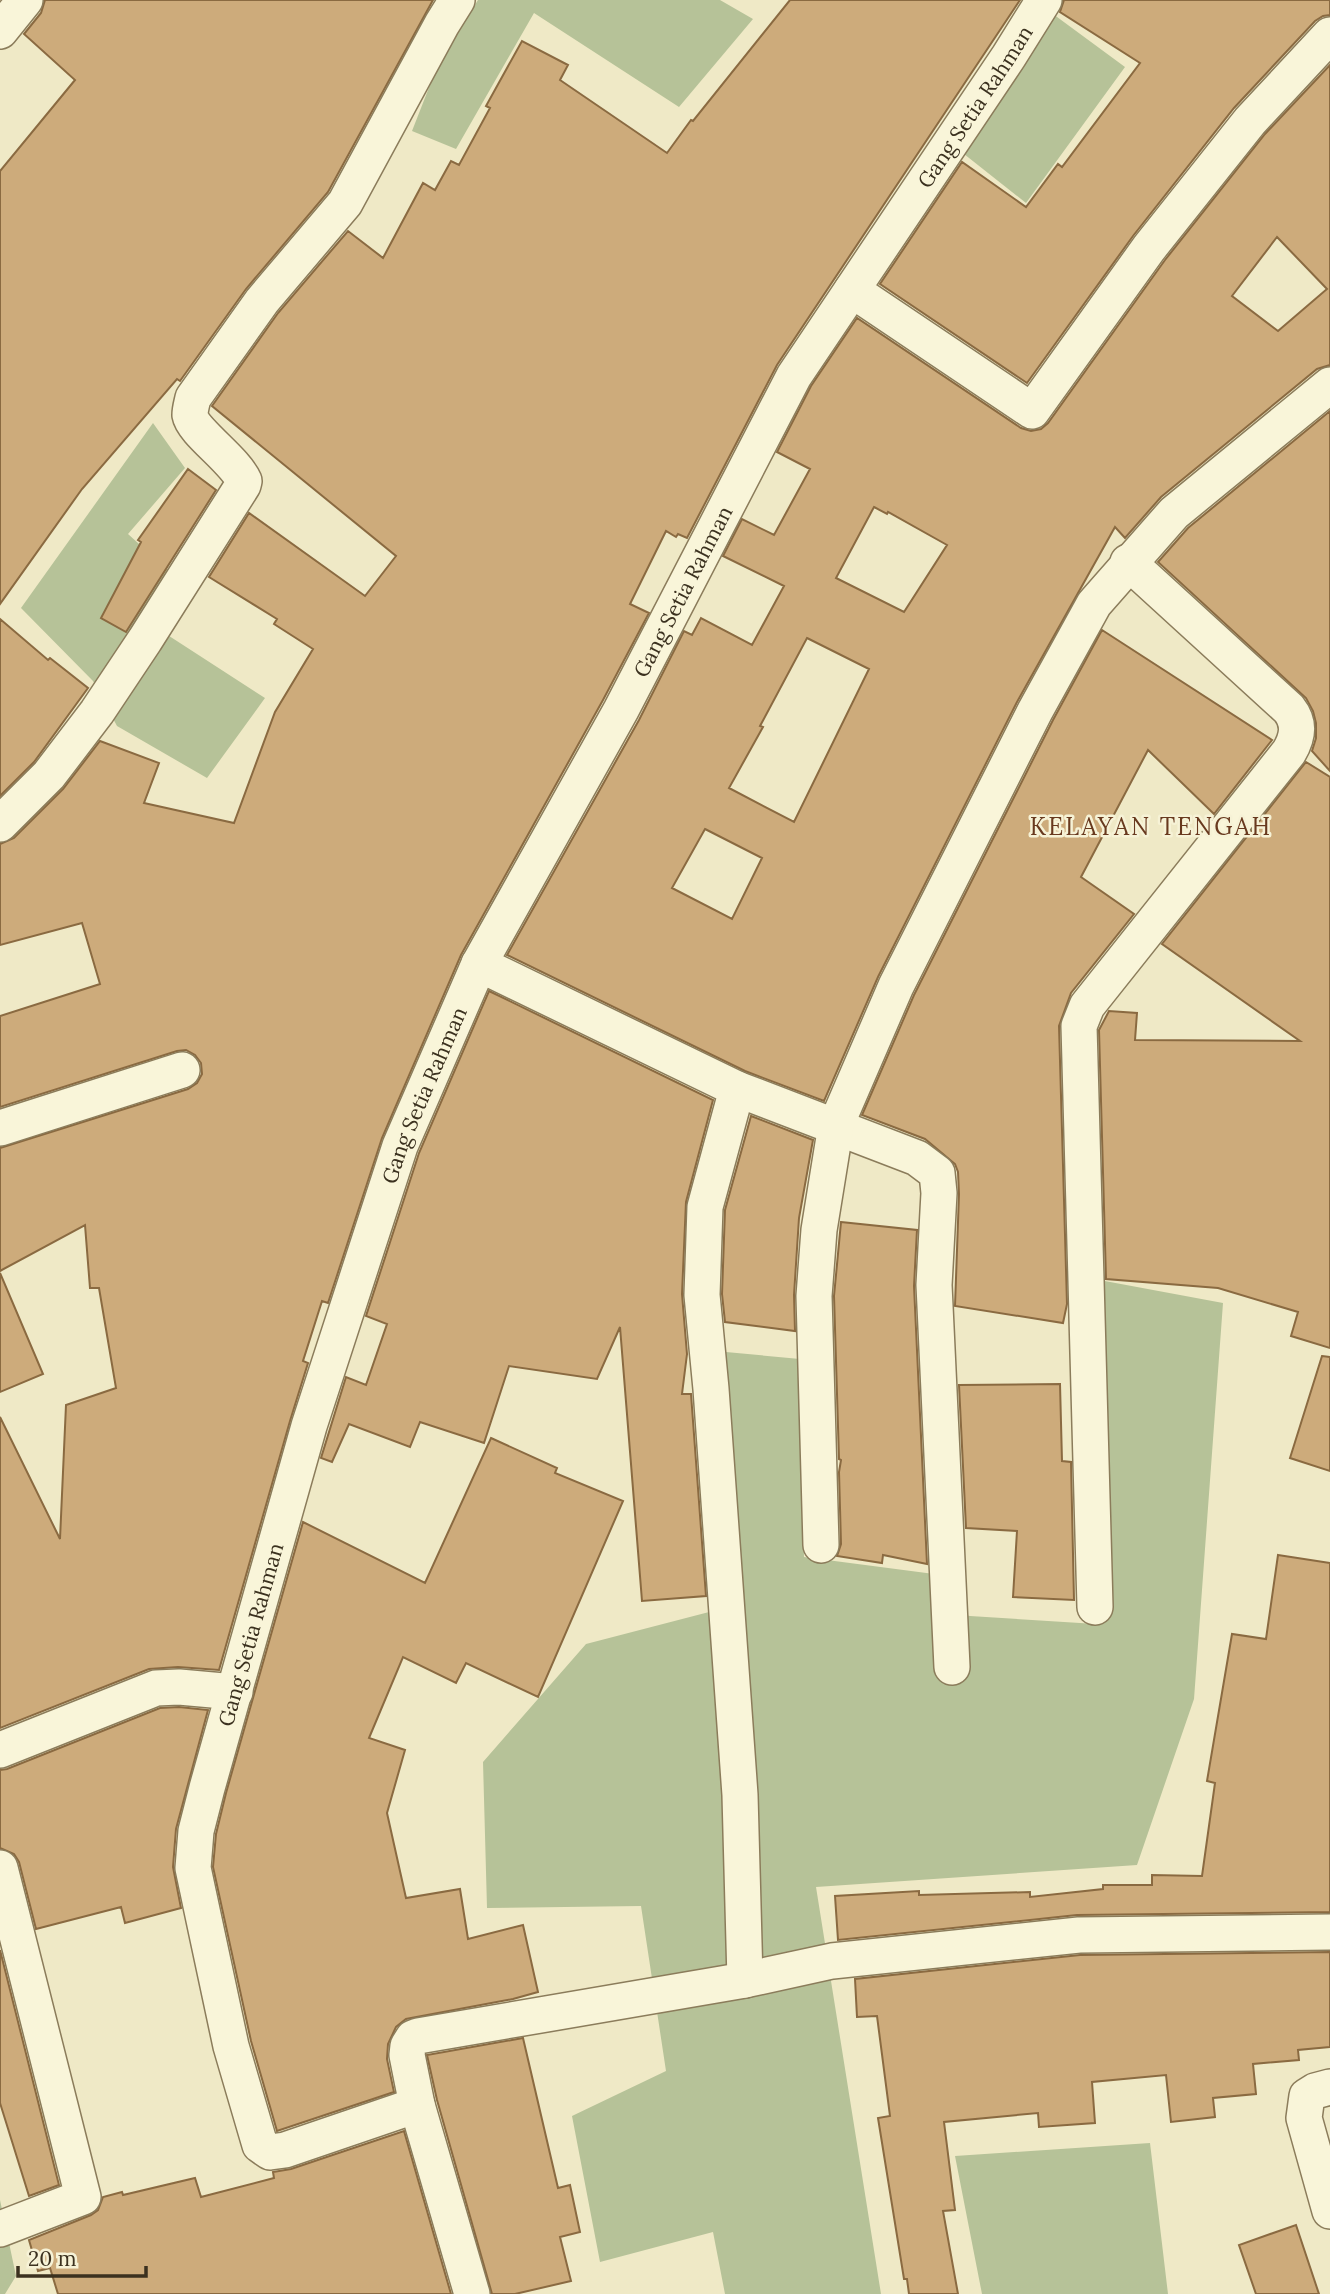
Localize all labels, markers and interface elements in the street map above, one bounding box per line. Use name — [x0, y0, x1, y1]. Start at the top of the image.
street label: Gang Setia Rahman — [911, 20, 1038, 193]
street label: Gang Setia Rahman — [627, 501, 738, 682]
district label: KELAYAN TENGAH — [1030, 811, 1272, 842]
street label: Gang Setia Rahman — [375, 1002, 472, 1187]
street label: Gang Setia Rahman — [212, 1539, 289, 1729]
scale bar — [18, 2234, 145, 2278]
text: 20 m — [28, 2245, 77, 2272]

